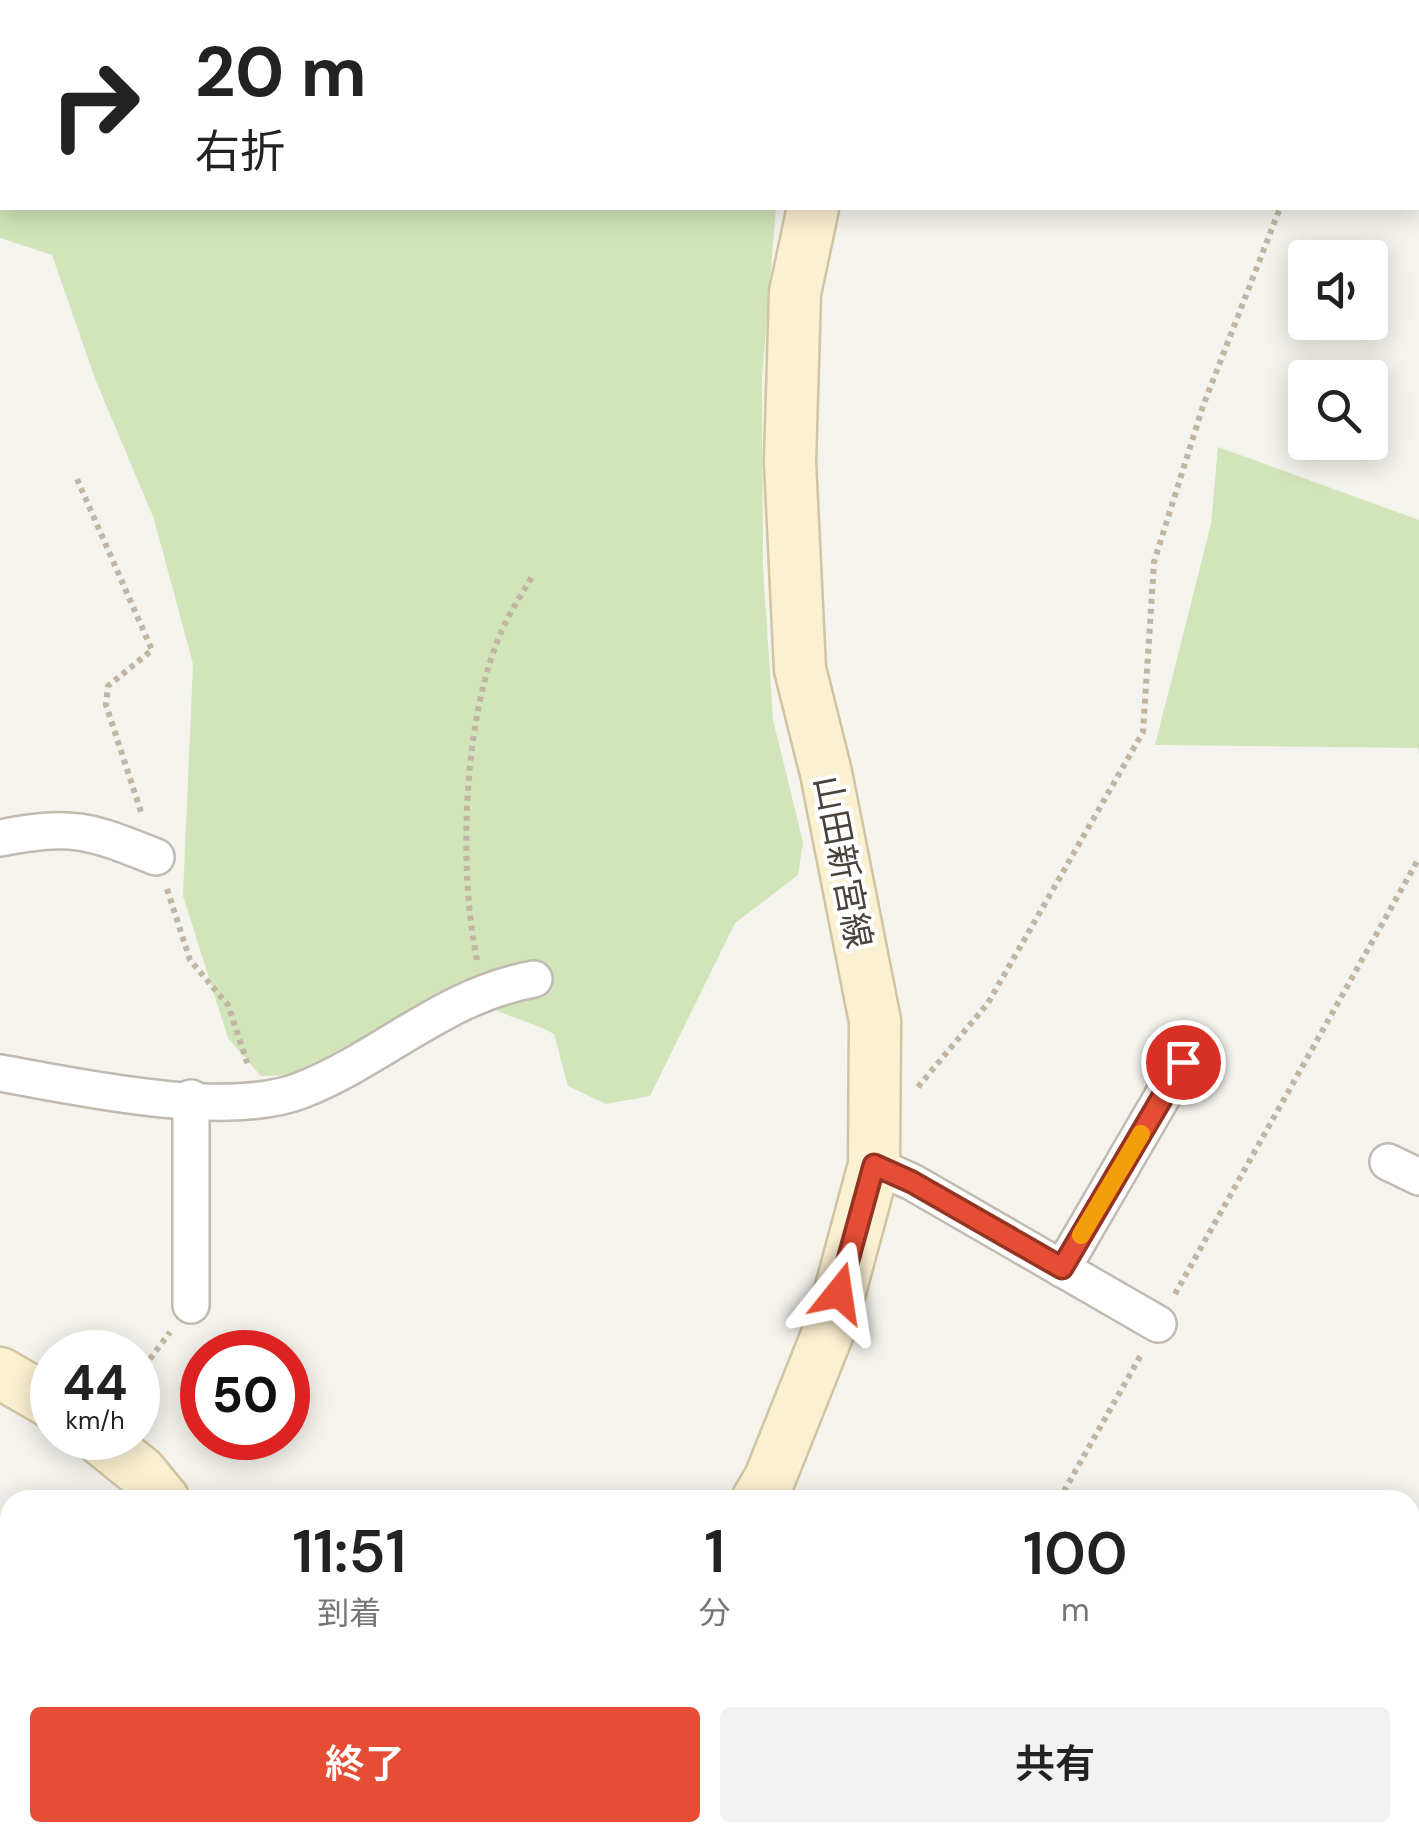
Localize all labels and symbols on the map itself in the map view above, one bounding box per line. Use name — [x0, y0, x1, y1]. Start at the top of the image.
street label: 山田新宮線 — [804, 772, 882, 952]
pin — [1141, 1020, 1226, 1105]
position arrow — [787, 1241, 891, 1345]
speed limit sign: 50 — [180, 1330, 310, 1460]

